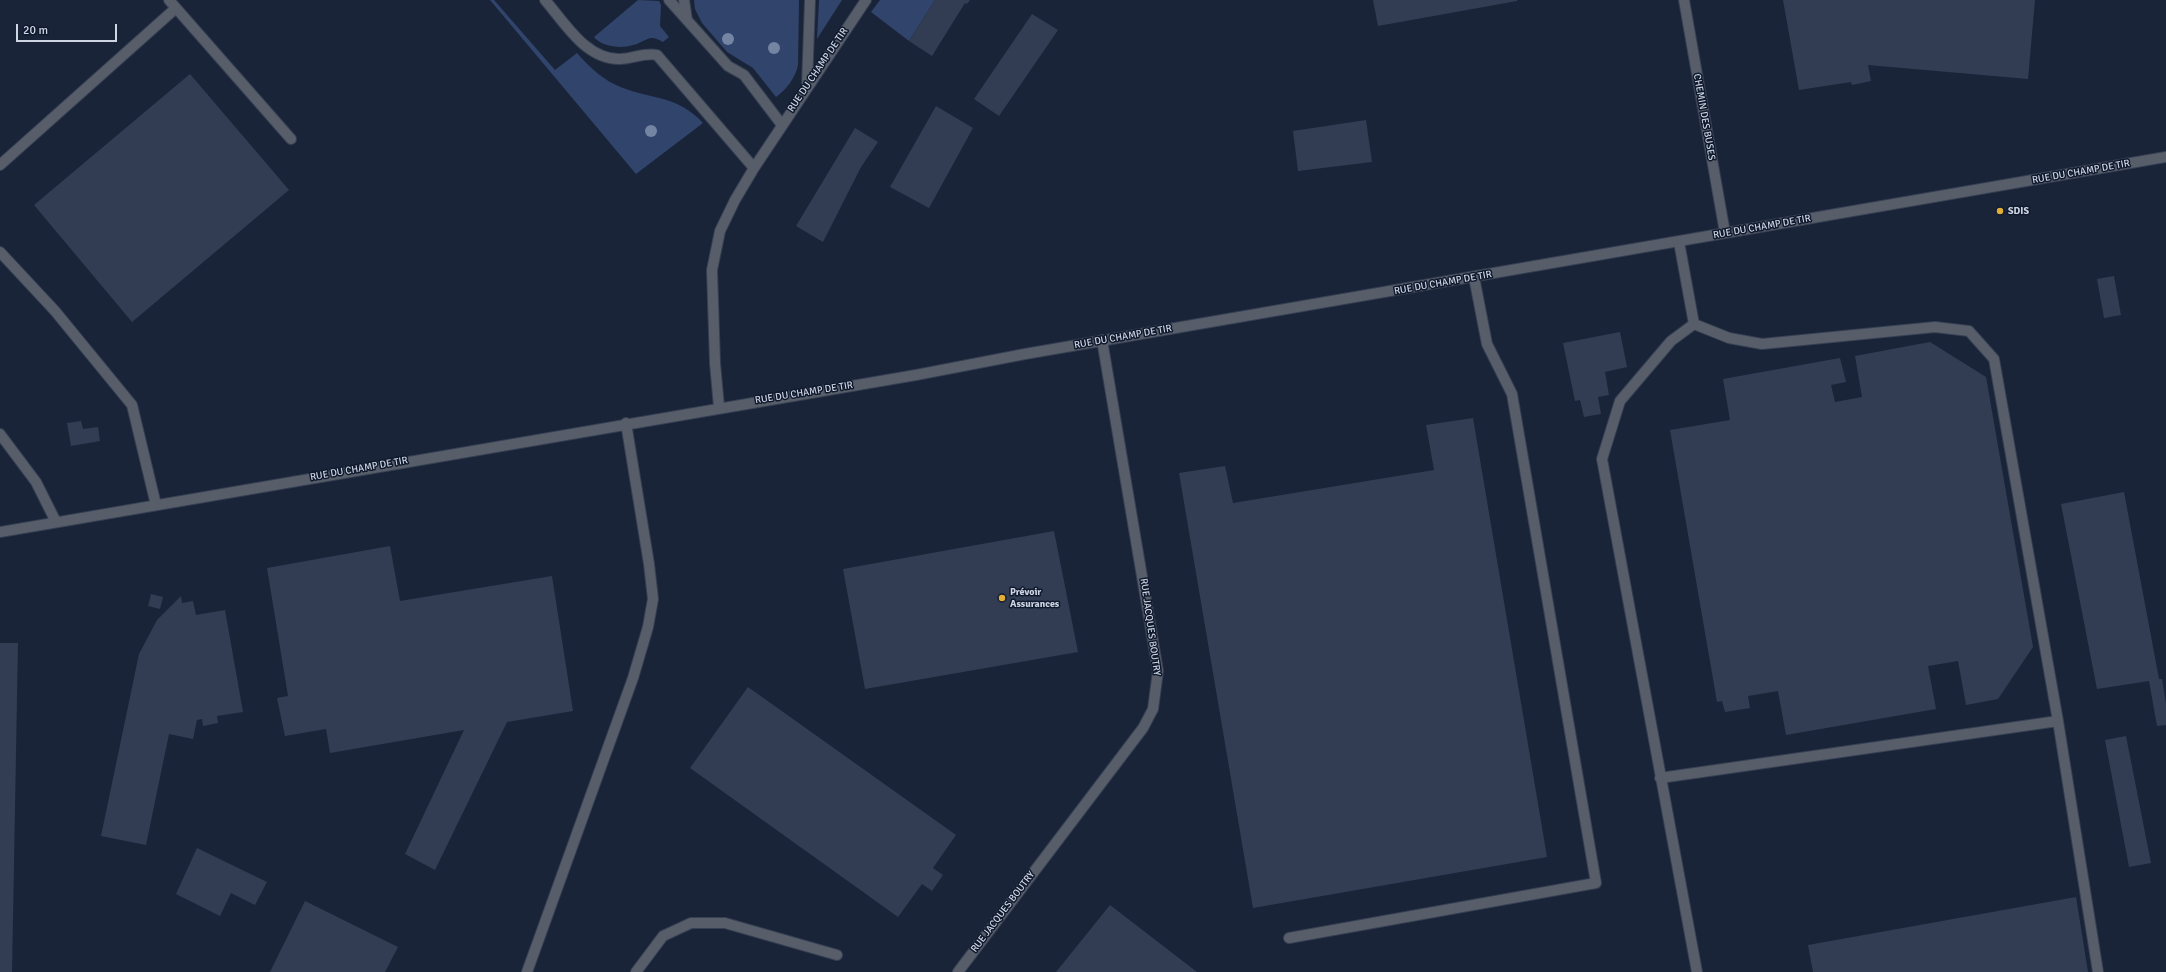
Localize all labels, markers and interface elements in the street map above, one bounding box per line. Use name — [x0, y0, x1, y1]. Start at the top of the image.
scale bar — [18, 16, 119, 42]
text: 20 m — [23, 23, 48, 38]
street label: RUE DU CHAMP DE TIR — [785, 26, 851, 114]
street label: CHEMIN DES BUSES — [1690, 73, 1718, 161]
street label: RUE DU CHAMP DE TIR — [2031, 158, 2131, 186]
place label: SDIS — [2008, 205, 2029, 217]
marker: SDIS — [1995, 206, 2005, 216]
street label: RUE DU CHAMP DE TIR — [1712, 213, 1812, 241]
street label: RUE DU CHAMP DE TIR — [1393, 269, 1493, 297]
street label: RUE DU CHAMP DE TIR — [1073, 323, 1173, 351]
street label: RUE DU CHAMP DE TIR — [754, 379, 854, 407]
street label: RUE DU CHAMP DE TIR — [309, 455, 409, 483]
street label: RUE JACQUES BOUTRY — [1137, 578, 1163, 676]
place label: Prévoir Assurances — [1010, 586, 1059, 610]
marker: Prévoir Assurances — [997, 593, 1007, 603]
street label: RUE JACQUES BOUTRY — [969, 869, 1037, 955]

